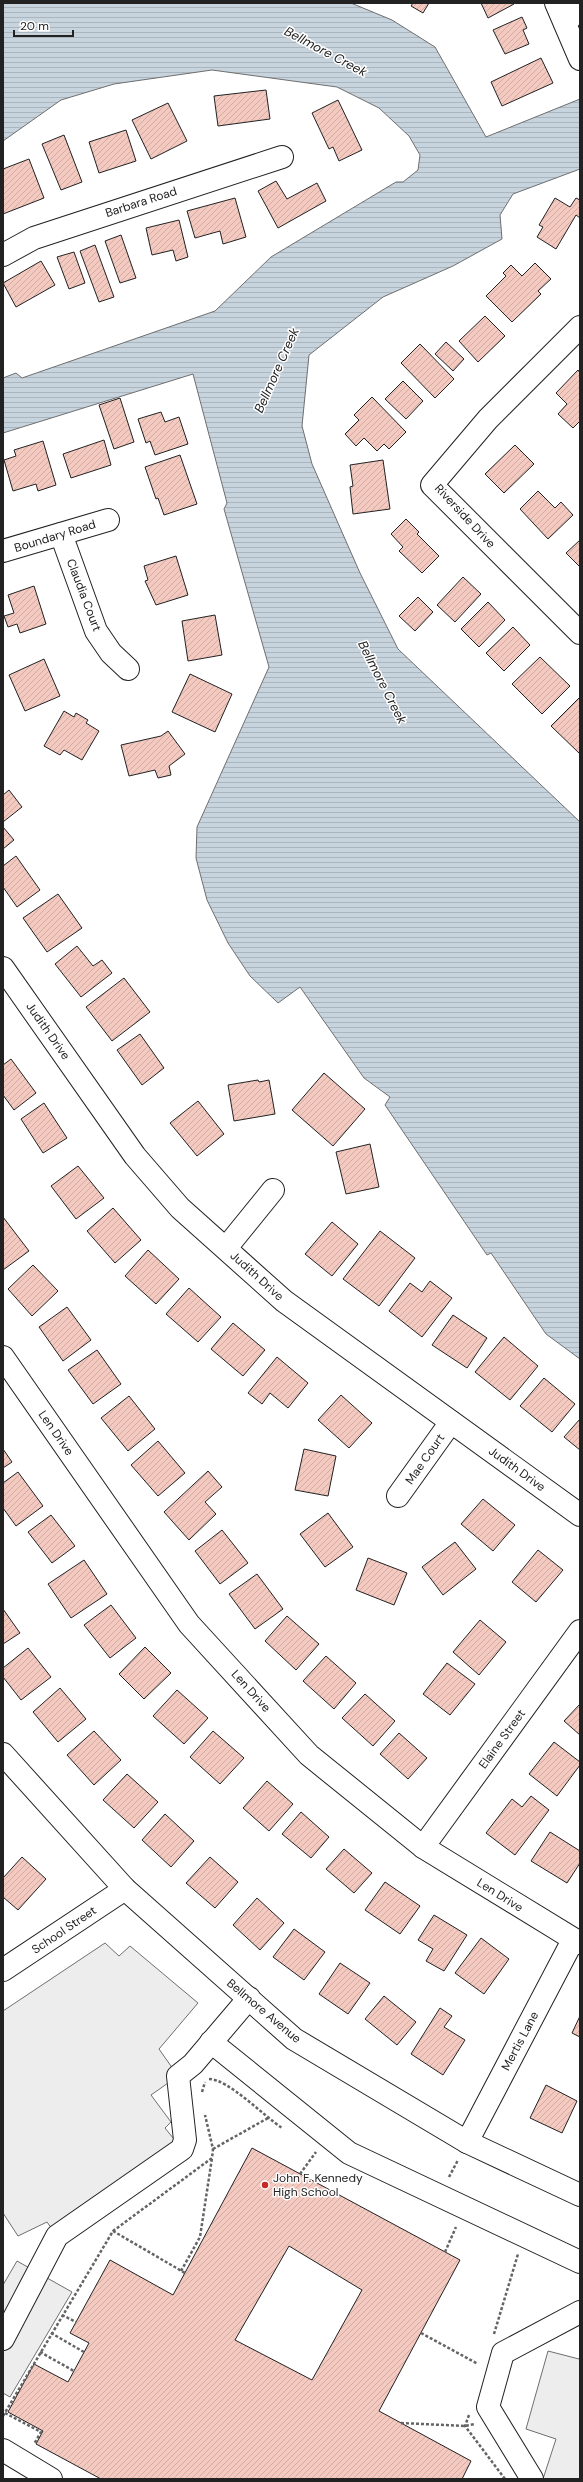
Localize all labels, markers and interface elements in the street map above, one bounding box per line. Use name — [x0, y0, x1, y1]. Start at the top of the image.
scale bar — [14, 12, 73, 38]
text: 20 m — [20, 18, 49, 34]
water label: Bellmore Creek — [281, 22, 370, 81]
street label: Barbara Road — [103, 183, 179, 221]
water label: Bellmore Creek — [250, 325, 303, 415]
street label: Riverside Drive — [431, 481, 499, 552]
street label: Boundary Road — [12, 516, 98, 556]
street label: Claudia Court — [63, 556, 105, 634]
water label: Bellmore Creek — [354, 638, 411, 727]
street label: Judith Drive — [22, 999, 74, 1063]
street label: Judith Drive — [227, 1248, 287, 1304]
street label: Len Drive — [35, 1407, 77, 1459]
street label: Mae Court — [402, 1430, 448, 1487]
street label: Judith Drive — [485, 1443, 549, 1495]
street label: Len Drive — [228, 1667, 274, 1716]
street label: Elaine Street — [475, 1706, 529, 1772]
street label: Len Drive — [474, 1875, 526, 1915]
street label: School Street — [29, 1902, 100, 1958]
street label: Bellmore Avenue — [224, 1975, 305, 2047]
street label: Mertis Lane — [498, 2009, 542, 2073]
place label: John F. Kennedy High School — [273, 2170, 363, 2200]
marker: John F. Kennedy High School — [260, 2180, 270, 2190]

